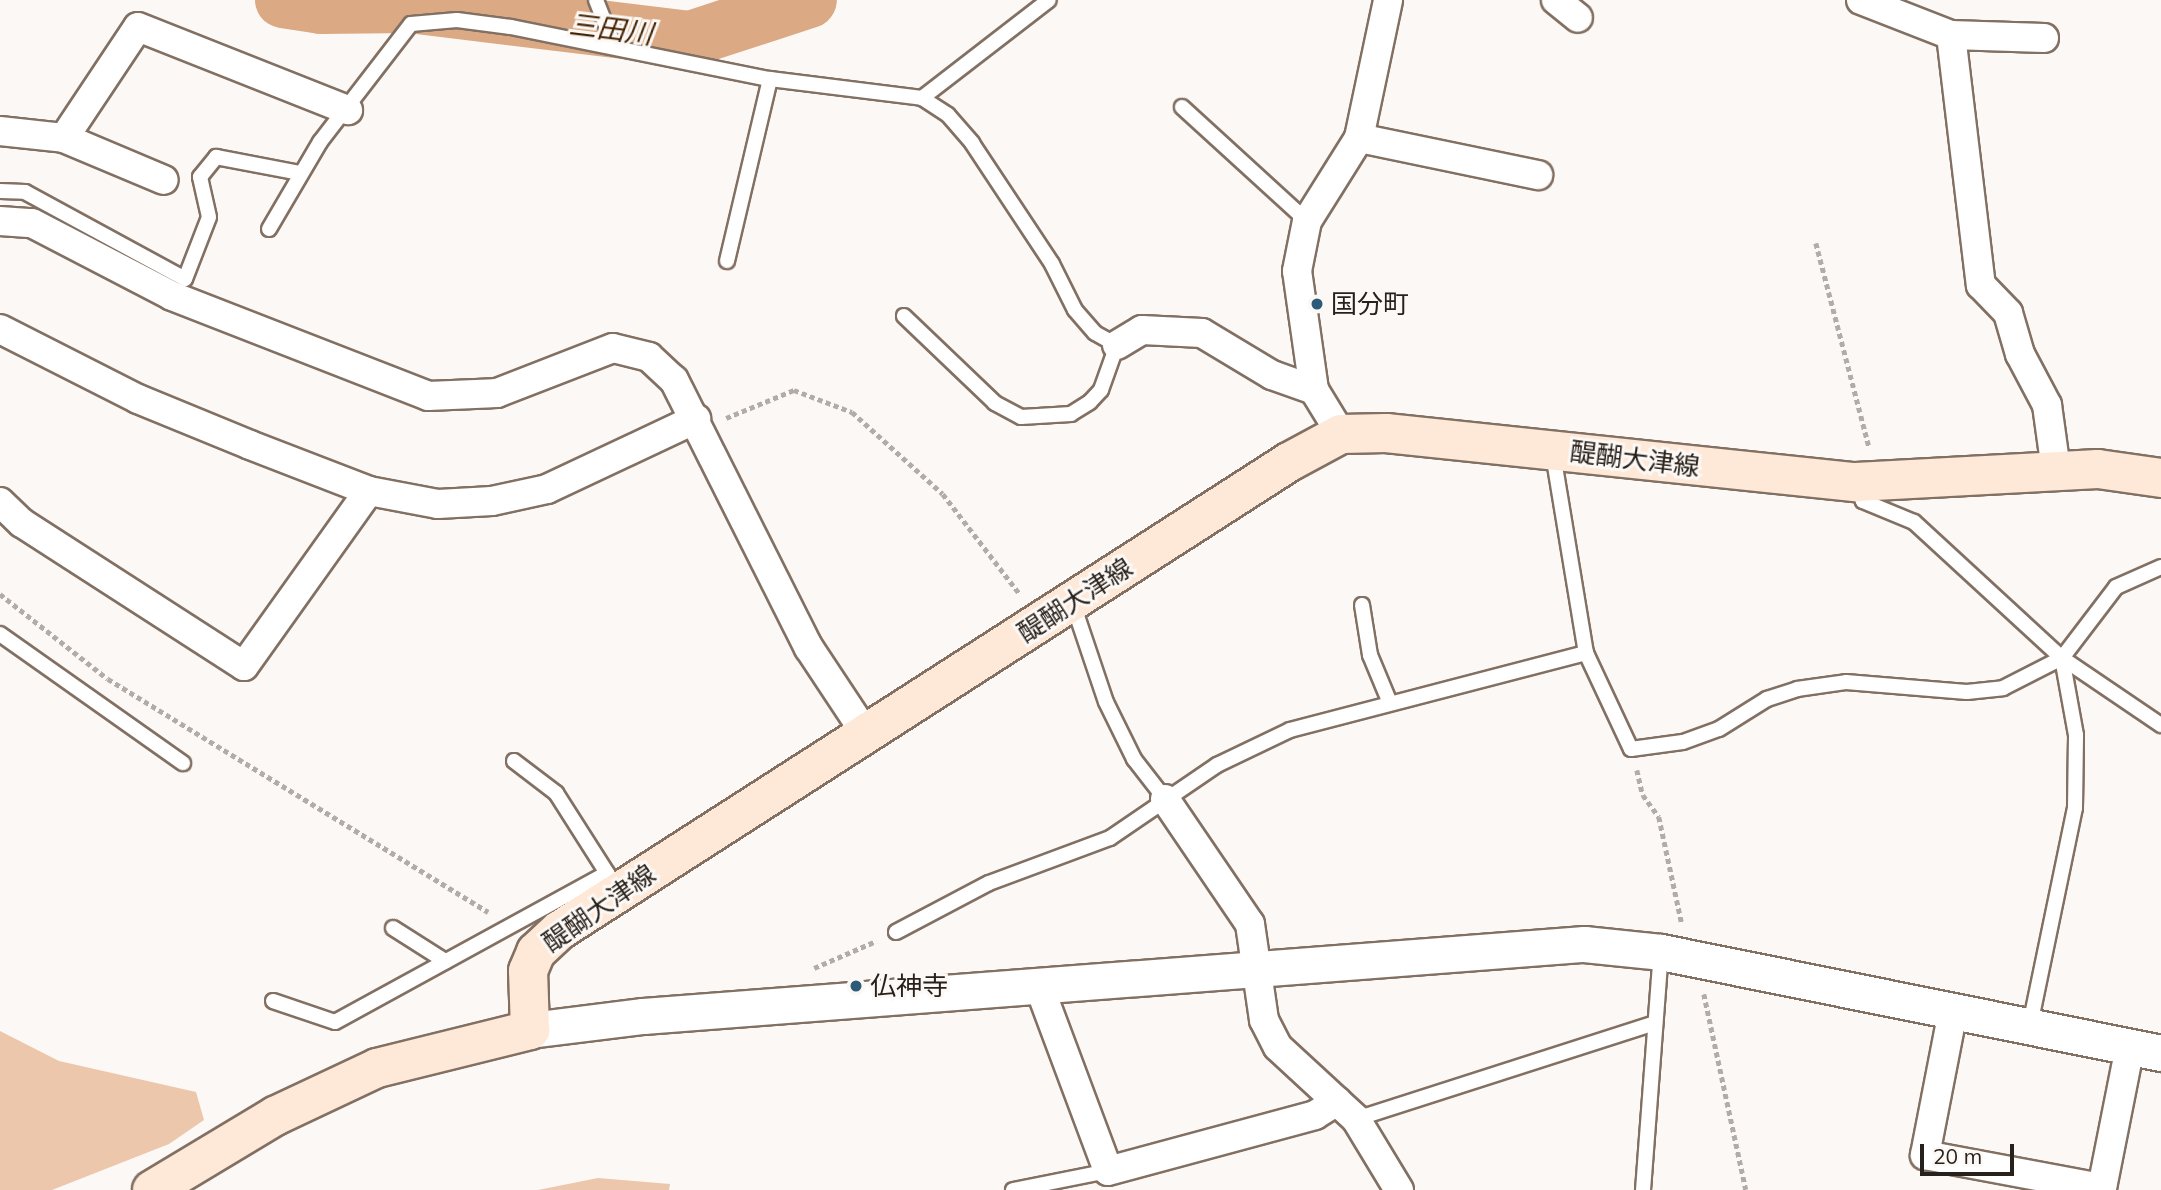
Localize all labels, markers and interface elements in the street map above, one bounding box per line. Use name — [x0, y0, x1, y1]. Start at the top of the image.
water label: 三田川 — [567, 7, 655, 51]
place label: 国分町 — [1331, 288, 1409, 320]
marker: 国分町 — [1309, 296, 1325, 312]
street label: 醍醐大津線 — [1569, 436, 1701, 482]
street label: 醍醐大津線 — [1012, 552, 1138, 648]
street label: 醍醐大津線 — [537, 858, 661, 958]
place label: 仏神寺 — [870, 970, 948, 1002]
marker: 仏神寺 — [848, 978, 864, 994]
scale bar — [1923, 1130, 2018, 1174]
text: 20 m — [1933, 1143, 1982, 1169]

